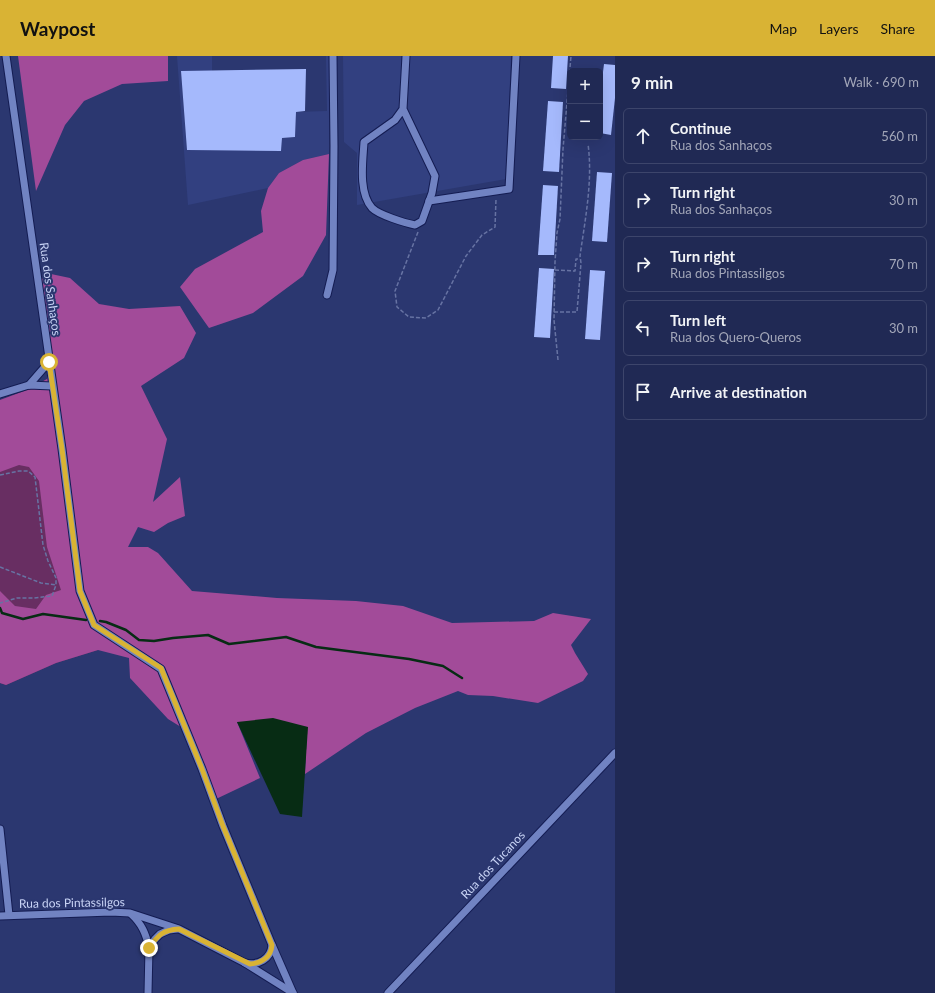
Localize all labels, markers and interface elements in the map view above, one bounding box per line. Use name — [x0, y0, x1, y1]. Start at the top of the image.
text: Waypost — [20, 17, 95, 40]
text: Map — [769, 20, 797, 37]
text: Layers — [819, 20, 859, 37]
text: Share — [881, 20, 915, 37]
map controls — [567, 68, 603, 140]
button: + — [567, 68, 603, 104]
text: 9 min — [631, 72, 673, 93]
text: Walk · 690 m — [843, 74, 919, 90]
button: − — [567, 104, 603, 140]
text: Continue — [670, 119, 731, 137]
icon: ahead — [632, 125, 654, 147]
text: 560 m — [881, 128, 918, 144]
text: Rua dos Sanhaços — [670, 137, 772, 153]
text: Turn right — [670, 183, 735, 201]
icon: right — [632, 189, 654, 211]
text: 30 m — [889, 192, 918, 208]
text: Rua dos Sanhaços — [670, 201, 772, 217]
street label: Rua dos Sanhaços — [37, 241, 64, 337]
text: Turn right — [670, 247, 735, 265]
icon: right — [632, 253, 654, 275]
text: 70 m — [889, 256, 918, 272]
text: Rua dos Pintassilgos — [670, 265, 785, 281]
text: Turn left — [670, 311, 726, 329]
icon: left — [632, 317, 654, 339]
text: 30 m — [889, 320, 918, 336]
text: Rua dos Quero-Queros — [670, 329, 802, 345]
route start — [40, 353, 58, 371]
icon: arrive — [632, 381, 654, 403]
text: Arrive at destination — [670, 383, 807, 401]
street label: Rua dos Tucanos — [457, 828, 528, 902]
street label: Rua dos Pintassilgos — [19, 894, 125, 911]
route end — [140, 939, 158, 957]

